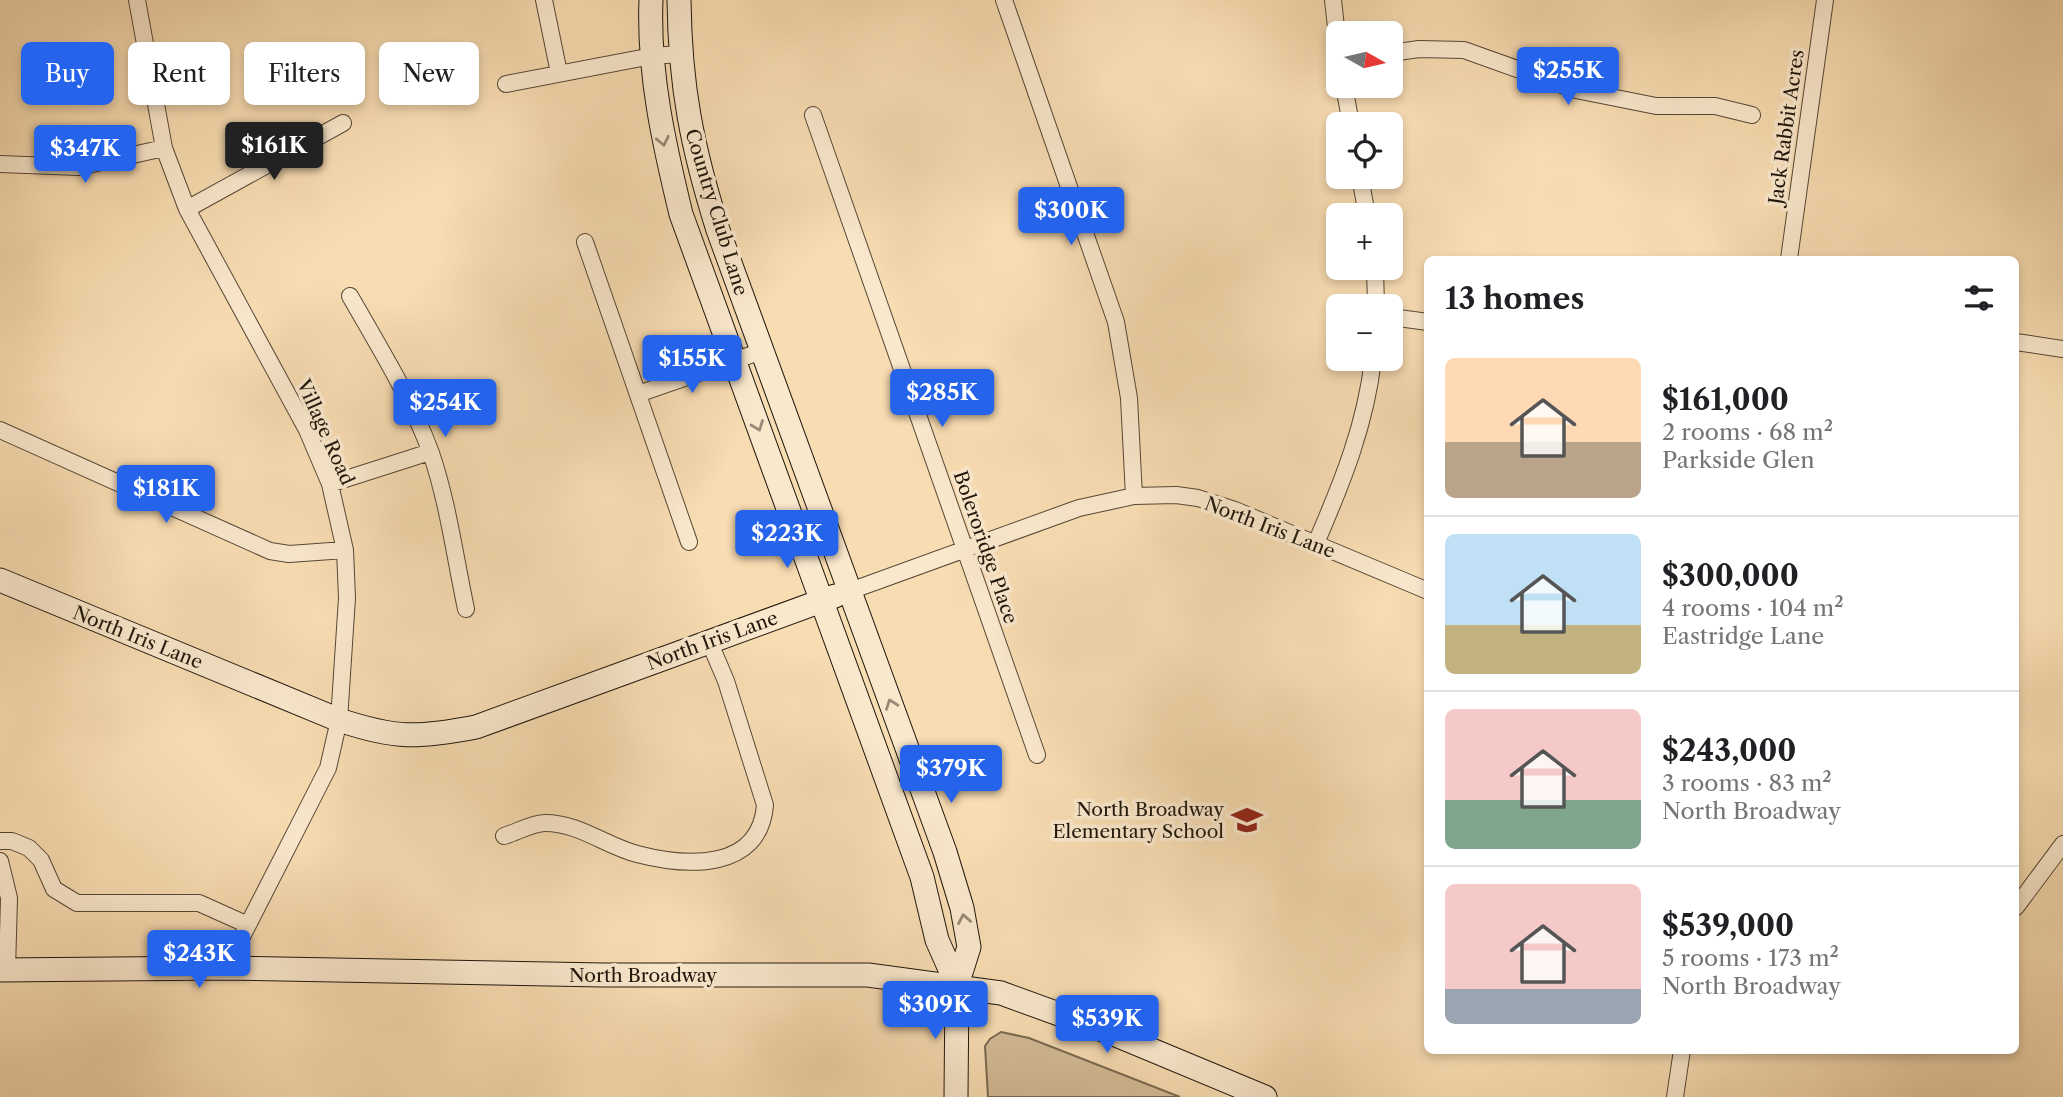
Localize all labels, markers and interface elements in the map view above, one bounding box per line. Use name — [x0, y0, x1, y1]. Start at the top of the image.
north arrow — [1326, 21, 1404, 98]
map controls — [1326, 21, 1403, 371]
chip: Buy — [21, 42, 114, 105]
chip: Rent — [128, 42, 230, 105]
chip: Filters — [244, 42, 365, 105]
chip: New — [379, 42, 479, 105]
pin: $255K — [1519, 48, 1617, 107]
street label: Jack Rabbit Acres — [1764, 48, 1809, 209]
text: $255K — [1533, 56, 1603, 84]
button: locate — [1326, 112, 1403, 189]
pin: $161K — [225, 122, 323, 182]
pin: $347K — [36, 125, 134, 185]
street label: Country Club Lane — [680, 126, 753, 298]
text: $161K — [241, 131, 307, 159]
text: $347K — [50, 134, 120, 162]
one-way arrow — [655, 135, 670, 147]
pin: $300K — [1022, 188, 1120, 247]
text: $300K — [1034, 196, 1108, 224]
button: + — [1326, 203, 1403, 280]
icon: filters — [1960, 279, 1998, 317]
text: 13 homes — [1445, 280, 1584, 317]
button: − — [1326, 294, 1403, 371]
pin: $155K — [643, 336, 741, 395]
text: $155K — [659, 344, 725, 372]
pin: $285K — [893, 370, 991, 429]
street label: Village Road — [292, 375, 359, 489]
text: $285K — [906, 378, 978, 406]
pin: $254K — [396, 380, 494, 439]
text: $161,000 — [1662, 381, 1789, 418]
icon: home — [1501, 386, 1585, 470]
text: $254K — [409, 388, 481, 416]
text: 2 rooms · 68 m² — [1662, 418, 1833, 446]
one-way arrow — [749, 420, 763, 432]
text: Parkside Glen — [1662, 446, 1815, 474]
pin: $181K — [117, 466, 215, 525]
street label: Boleroridge Place — [949, 468, 1023, 627]
text: $181K — [133, 474, 199, 502]
street label: North Iris Lane — [1201, 492, 1338, 563]
pin: $223K — [738, 510, 836, 570]
text: $223K — [751, 519, 823, 547]
text: $300,000 — [1662, 557, 1799, 594]
icon: home — [1501, 562, 1585, 646]
text: 4 rooms · 104 m² — [1662, 594, 1844, 622]
street label: North Iris Lane — [70, 601, 206, 674]
street label: North Iris Lane — [643, 606, 781, 675]
text: Eastridge Lane — [1662, 622, 1824, 650]
one-way arrow — [885, 698, 899, 710]
text: $243,000 — [1662, 732, 1796, 769]
icon: home — [1501, 737, 1585, 821]
pin: $379K — [902, 746, 1000, 805]
text: $379K — [916, 754, 986, 782]
text: 3 rooms · 83 m² — [1662, 769, 1832, 797]
text: North Broadway — [1662, 797, 1841, 825]
place label: North Broadway Elementary School — [1052, 798, 1224, 843]
school or university icon: North Broadway Elementary School — [1230, 803, 1264, 837]
text: $539,000 — [1662, 907, 1794, 944]
icon: home — [1501, 912, 1585, 996]
one-way arrow — [957, 913, 972, 925]
pin: $243K — [150, 930, 248, 990]
text: $243K — [163, 939, 235, 967]
text: 5 rooms · 173 m² — [1662, 944, 1839, 972]
street label: North Broadway — [569, 964, 717, 987]
text: North Broadway — [1662, 972, 1841, 1000]
pin: $309K — [886, 982, 984, 1041]
text: $309K — [899, 990, 971, 1018]
pin: $539K — [1058, 996, 1156, 1055]
text: $539K — [1072, 1004, 1142, 1032]

